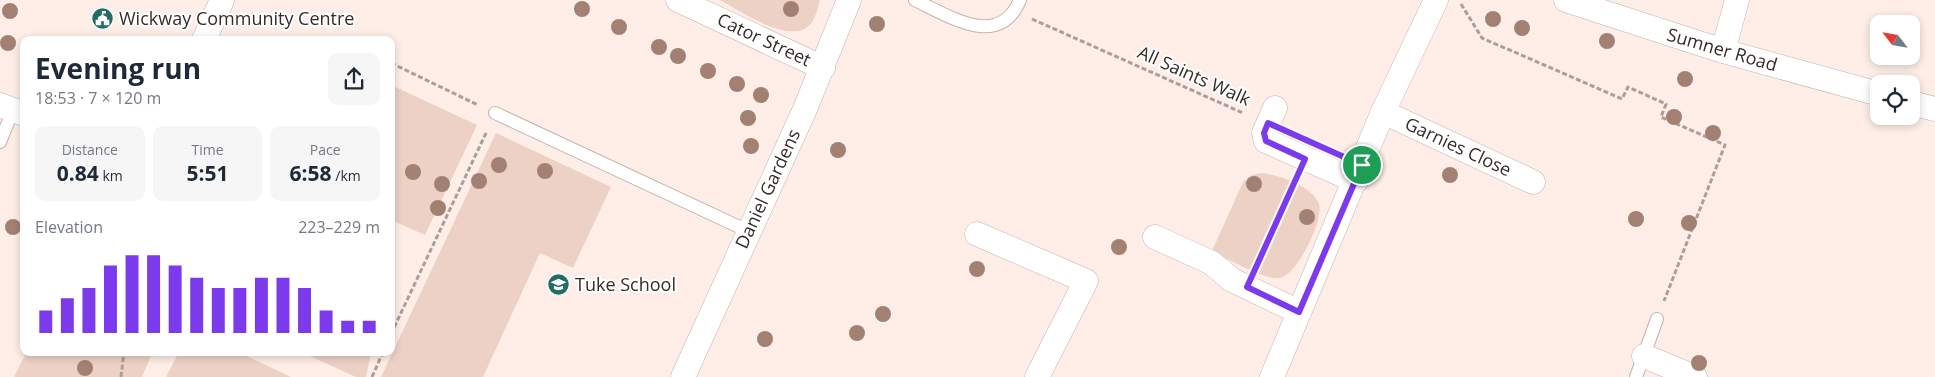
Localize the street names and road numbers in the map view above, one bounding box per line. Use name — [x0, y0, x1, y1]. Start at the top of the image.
street label: Cator Street — [714, 7, 815, 71]
street label: Sumner Road — [1664, 22, 1780, 76]
street label: All Saints Walk — [1134, 40, 1255, 111]
street label: Garnies Close — [1401, 111, 1516, 181]
street label: Daniel Gardens — [729, 125, 805, 252]

